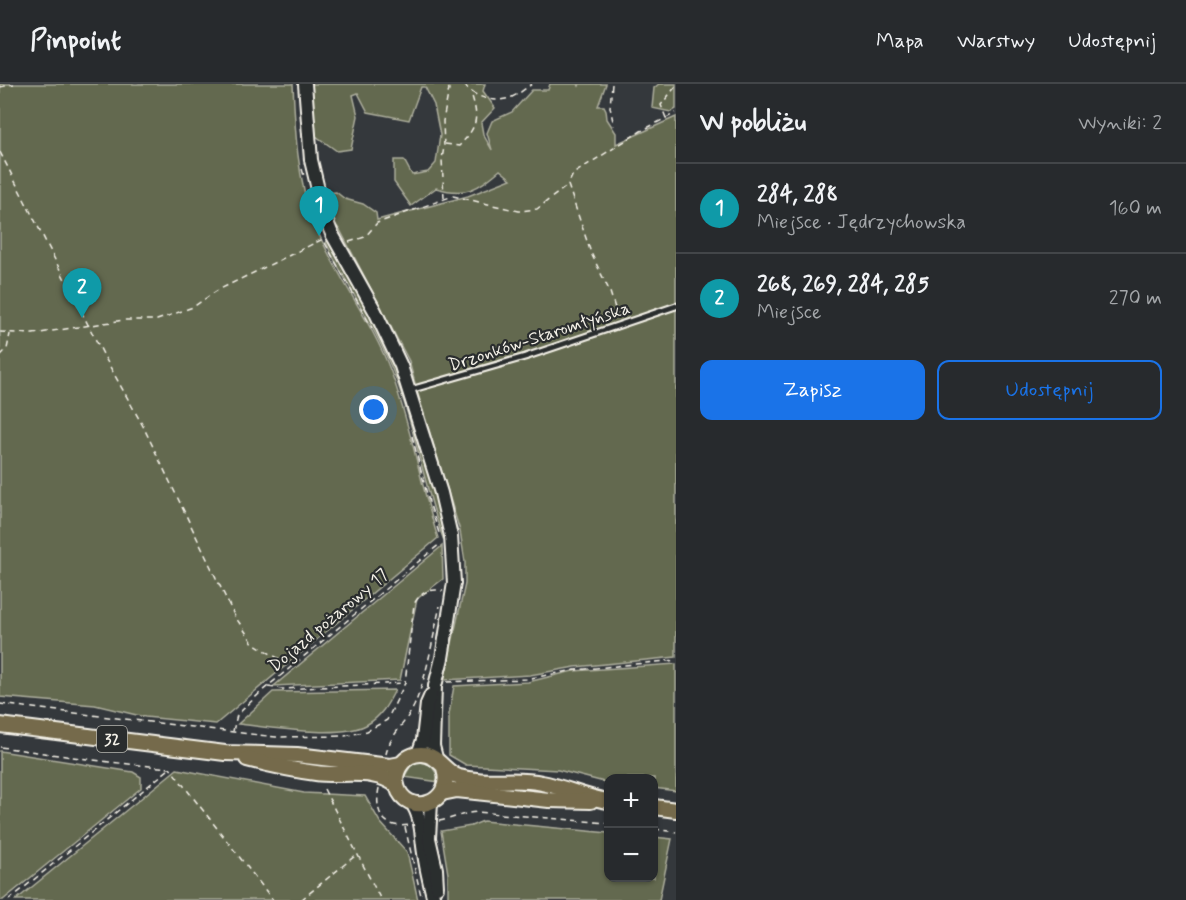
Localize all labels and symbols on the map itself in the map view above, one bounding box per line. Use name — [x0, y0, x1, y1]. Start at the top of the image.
pin: 1 — [300, 186, 338, 236]
pin: 2 — [62, 268, 101, 318]
street label: Drzonków-Staromłyńska — [446, 296, 633, 378]
your location — [359, 395, 388, 424]
street label: Dojazd pożarowy 17 — [264, 563, 394, 678]
road number: 32 — [97, 726, 127, 752]

